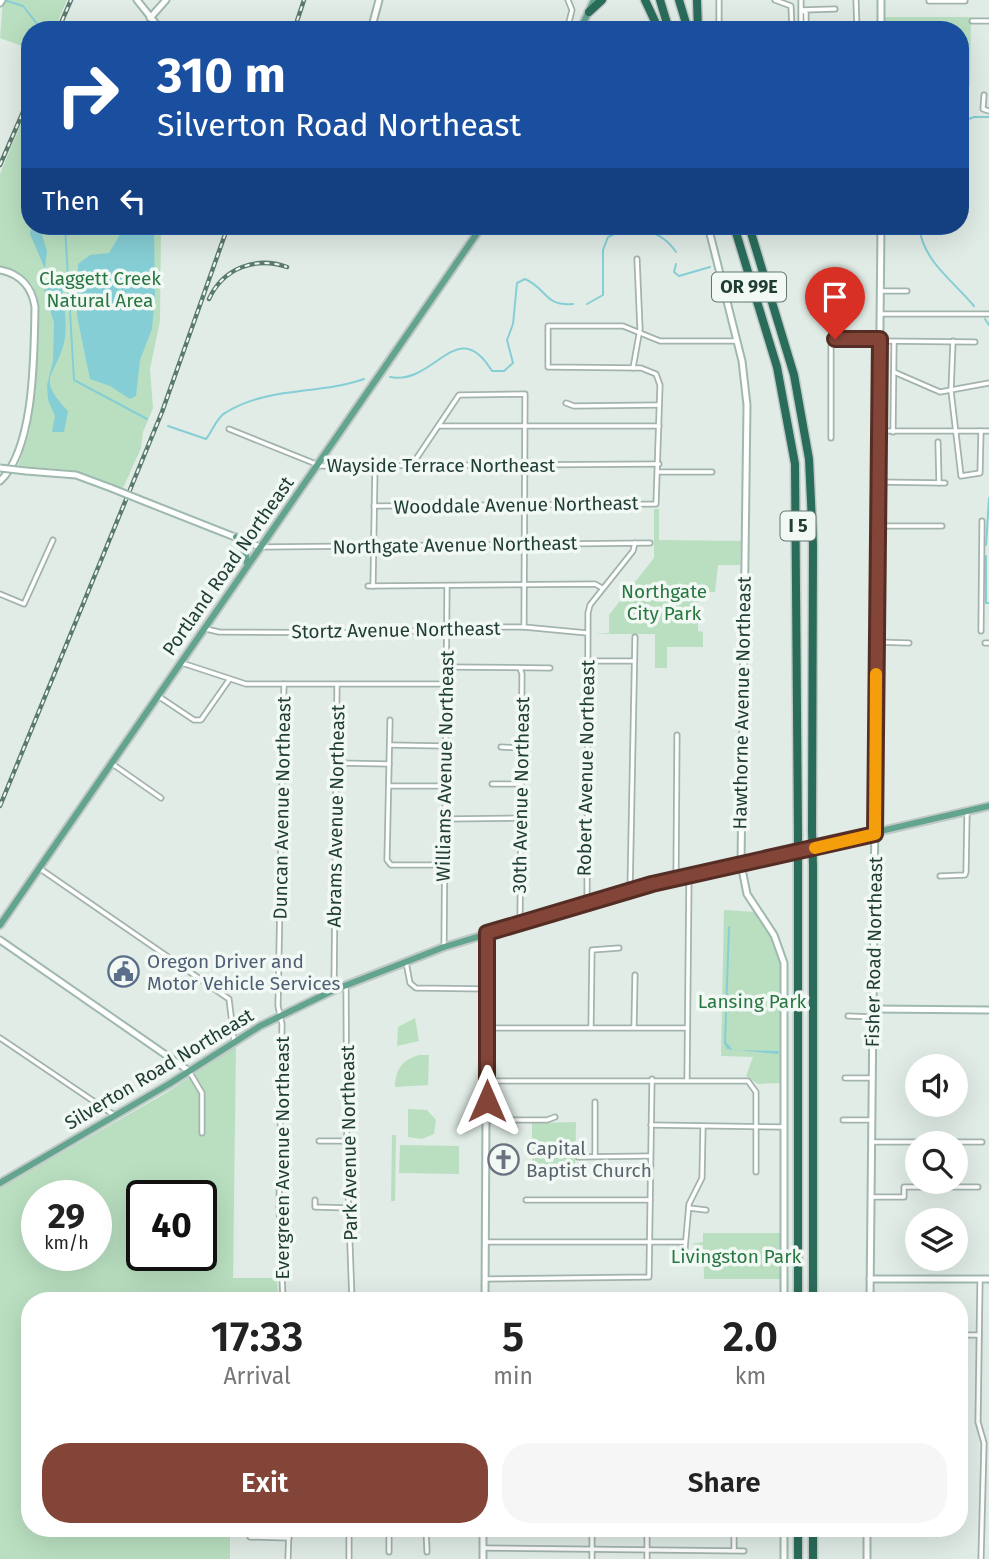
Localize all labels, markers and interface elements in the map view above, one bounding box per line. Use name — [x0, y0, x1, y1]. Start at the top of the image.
text: 310 m — [157, 46, 286, 105]
icon: right — [42, 49, 133, 140]
text: Silverton Road Northeast — [157, 106, 521, 144]
icon: left — [114, 182, 152, 220]
text: Then — [42, 186, 100, 217]
park label: Claggett Creek Natural Area — [39, 267, 161, 312]
pin — [805, 267, 865, 339]
road number: OR 99E — [712, 272, 786, 302]
icon: arrive — [816, 278, 854, 316]
street label: Wayside Terrace Northeast — [327, 454, 555, 477]
street label: Portland Road Northeast — [157, 472, 299, 660]
street label: Wooddale Avenue Northeast — [393, 491, 639, 519]
road number: I 5 — [780, 512, 816, 540]
street label: Northgate Avenue Northeast — [332, 531, 578, 559]
street label: Hawthorne Avenue Northeast — [728, 576, 756, 830]
park label: Northgate City Park — [621, 580, 707, 625]
street label: Stortz Avenue Northeast — [291, 617, 501, 643]
street label: Williams Avenue Northeast — [431, 650, 459, 882]
street label: Robert Avenue Northeast — [573, 659, 599, 877]
street label: Duncan Avenue Northeast — [269, 696, 295, 920]
street label: 30th Avenue Northeast — [508, 696, 534, 894]
street label: Abrams Avenue Northeast — [323, 704, 349, 928]
street label: Fisher Road Northeast — [861, 856, 887, 1048]
place label: Oregon Driver and Motor Vehicle Services — [147, 950, 341, 995]
public building icon: Oregon Driver and Motor Vehicle Services — [107, 955, 141, 989]
park label: Lansing Park — [698, 990, 806, 1013]
street label: Silverton Road Northeast — [60, 1003, 258, 1135]
street label: Evergreen Avenue Northeast — [271, 1036, 294, 1280]
street label: Park Avenue Northeast — [336, 1045, 362, 1241]
map controls — [905, 1054, 968, 1271]
button: sound — [905, 1054, 968, 1117]
position arrow — [450, 1064, 524, 1138]
button: search — [905, 1131, 968, 1194]
place label: Capital Baptist Church — [526, 1137, 652, 1182]
church icon: Capital Baptist Church — [486, 1142, 520, 1176]
speed limit sign: 40 — [126, 1180, 217, 1271]
text: 29 — [48, 1195, 85, 1237]
button: layers — [905, 1208, 968, 1271]
text: km/h — [44, 1232, 89, 1254]
park label: Livingston Park — [671, 1245, 802, 1268]
text: 17:33 — [211, 1312, 303, 1362]
text: 5 — [502, 1312, 524, 1362]
text: 2.0 — [723, 1312, 778, 1362]
text: Arrival — [223, 1362, 291, 1390]
text: min — [493, 1362, 533, 1390]
text: km — [735, 1362, 766, 1390]
button: Exit — [42, 1443, 488, 1523]
button: Share — [502, 1443, 947, 1523]

